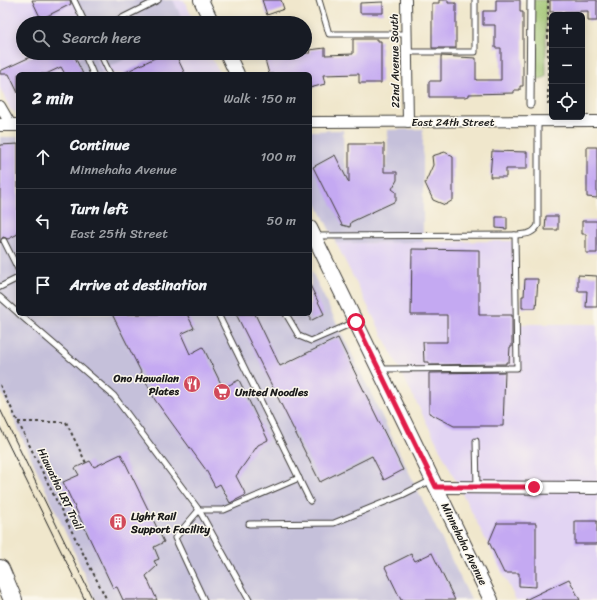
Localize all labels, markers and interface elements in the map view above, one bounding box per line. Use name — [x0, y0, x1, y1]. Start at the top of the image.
map controls — [549, 12, 585, 120]
button: + — [549, 12, 585, 48]
street label: 22nd Avenue South — [385, 14, 405, 108]
search box — [16, 16, 312, 60]
text: Search here — [62, 25, 141, 51]
icon: search — [30, 27, 52, 49]
button: − — [549, 48, 585, 84]
text: 2 min — [32, 83, 73, 113]
button: locate — [549, 84, 585, 120]
text: Walk · 150 m — [223, 87, 296, 110]
street label: East 24th Street — [412, 113, 495, 132]
text: Continue — [70, 132, 130, 158]
text: 100 m — [261, 145, 296, 168]
icon: ahead — [32, 146, 54, 168]
text: Minnehaha Avenue — [70, 158, 177, 181]
text: Turn left — [70, 196, 128, 222]
text: 50 m — [266, 209, 296, 232]
icon: left — [32, 210, 54, 232]
text: East 25th Street — [70, 222, 168, 245]
text: Arrive at destination — [70, 272, 207, 298]
icon: arrive — [32, 274, 54, 296]
route start — [347, 313, 365, 331]
place label: Ono Hawaiian Plates — [112, 369, 179, 401]
restaurant icon: Ono Hawaiian Plates — [182, 374, 202, 394]
supermarket icon: United Noodles — [212, 382, 232, 402]
place label: United Noodles — [235, 383, 309, 402]
street label: Hiawatha LRT Trail — [32, 444, 89, 534]
route end — [525, 478, 543, 496]
street label: Minnehaha Avenue — [436, 499, 493, 589]
place label: Light Rail Support Facility — [130, 507, 210, 539]
building icon: Light Rail Support Facility — [108, 512, 128, 532]

